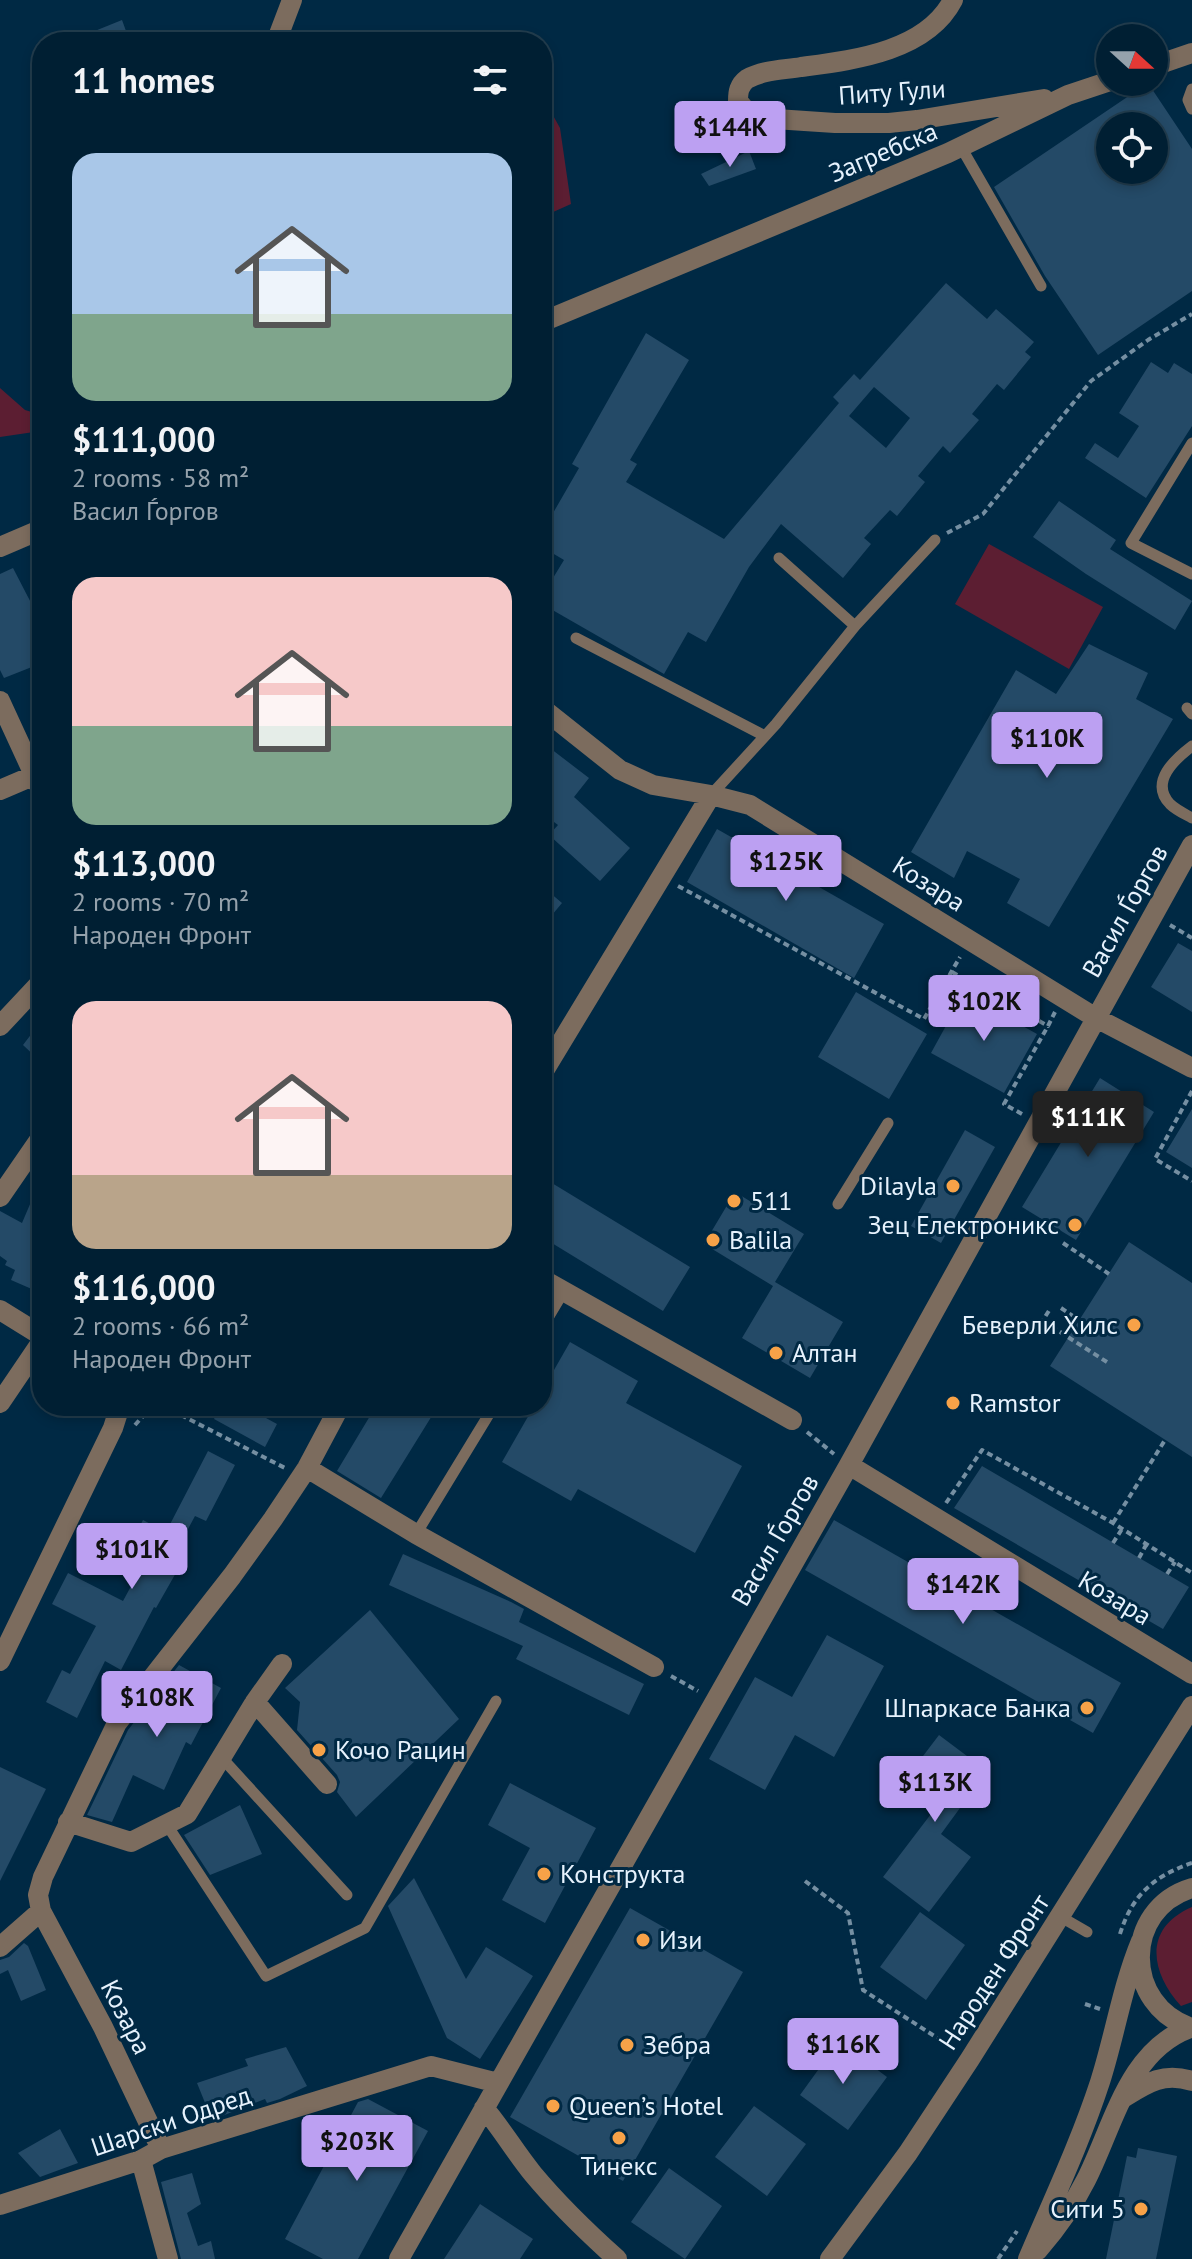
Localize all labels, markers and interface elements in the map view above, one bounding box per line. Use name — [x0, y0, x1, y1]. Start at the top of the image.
north arrow — [1096, 24, 1168, 96]
map controls — [1096, 24, 1168, 184]
text: 11 homes — [72, 58, 215, 102]
icon: filters — [468, 58, 512, 102]
street label: Питу Гули — [837, 71, 947, 112]
pin: $144K — [674, 101, 786, 169]
text: $144K — [692, 110, 768, 143]
button: locate — [1096, 112, 1168, 184]
street label: Загребска — [824, 114, 942, 189]
icon: home — [220, 205, 364, 349]
text: $111,000 — [72, 417, 216, 461]
text: 2 rooms · 58 m² — [72, 461, 249, 494]
text: Васил Ѓоргов — [72, 494, 219, 527]
icon: home — [220, 629, 364, 773]
pin: $110K — [991, 712, 1103, 780]
text: $110K — [1009, 721, 1085, 754]
pin: $125K — [730, 835, 842, 903]
street label: Васил Ѓоргов — [1075, 839, 1175, 983]
text: $113,000 — [72, 841, 216, 885]
text: $125K — [748, 844, 824, 877]
street label: Козара — [887, 849, 972, 919]
text: 2 rooms · 70 m² — [72, 885, 249, 918]
text: Народен Фронт — [72, 918, 251, 951]
pin: $102K — [928, 975, 1040, 1043]
text: $102K — [946, 984, 1022, 1017]
icon: home — [220, 1053, 364, 1197]
pin: $111K — [1032, 1091, 1144, 1159]
text: $111K — [1050, 1100, 1126, 1133]
place label: Dilayla — [860, 1169, 937, 1202]
marker: Dilayla — [944, 1177, 962, 1195]
place label: 511 — [750, 1184, 793, 1217]
marker: 511 — [725, 1192, 743, 1210]
place label: Зец Електроникс — [867, 1208, 1059, 1241]
marker: Зец Електроникс — [1066, 1216, 1084, 1234]
place label: Balila — [729, 1223, 792, 1256]
marker: Balila — [704, 1231, 722, 1249]
text: $116,000 — [72, 1265, 216, 1309]
place label: Беверли Хилс — [962, 1308, 1118, 1341]
text: 2 rooms · 66 m² — [72, 1309, 249, 1342]
marker: Беверли Хилс — [1125, 1316, 1143, 1334]
place label: Алтан — [792, 1336, 857, 1369]
text: Народен Фронт — [72, 1342, 251, 1375]
marker: Алтан — [767, 1344, 785, 1362]
place label: Ramstor — [969, 1386, 1061, 1419]
marker: Ramstor — [944, 1394, 962, 1412]
street label: Васил Ѓоргов — [724, 1468, 826, 1612]
pin: $101K — [76, 1523, 188, 1591]
text: $101K — [94, 1532, 170, 1565]
pin: $142K — [907, 1558, 1019, 1626]
street label: Козара — [1073, 1563, 1158, 1632]
text: $142K — [925, 1567, 1001, 1600]
pin: $108K — [101, 1671, 213, 1739]
text: $108K — [119, 1680, 195, 1713]
place label: Шпаркасе Банка — [884, 1691, 1071, 1724]
marker: Шпаркасе Банка — [1078, 1699, 1096, 1717]
place label: Кочо Рацин — [335, 1733, 466, 1766]
marker: Кочо Рацин — [310, 1741, 328, 1759]
pin: $113K — [879, 1756, 991, 1824]
text: $113K — [897, 1765, 973, 1798]
place label: Конструкта — [560, 1857, 685, 1890]
marker: Конструкта — [535, 1865, 553, 1883]
street label: Народен Фронт — [931, 1887, 1057, 2056]
place label: Изи — [659, 1923, 702, 1956]
marker: Изи — [634, 1931, 652, 1949]
street label: Козара — [94, 1974, 159, 2060]
pin: $116K — [787, 2018, 899, 2086]
text: $116K — [805, 2027, 881, 2060]
place label: Зебра — [643, 2028, 711, 2061]
marker: Зебра — [618, 2036, 636, 2054]
street label: Шарски Одред — [87, 2078, 255, 2163]
place label: Queen’s Hotel — [569, 2089, 724, 2122]
marker: Queen’s Hotel — [544, 2097, 562, 2115]
pin: $203K — [301, 2115, 413, 2183]
text: $203K — [319, 2124, 395, 2157]
marker: Тинекс — [610, 2129, 628, 2147]
place label: Тинекс — [581, 2149, 657, 2182]
place label: Сити 5 — [1050, 2192, 1125, 2225]
marker: Сити 5 — [1132, 2200, 1150, 2218]

